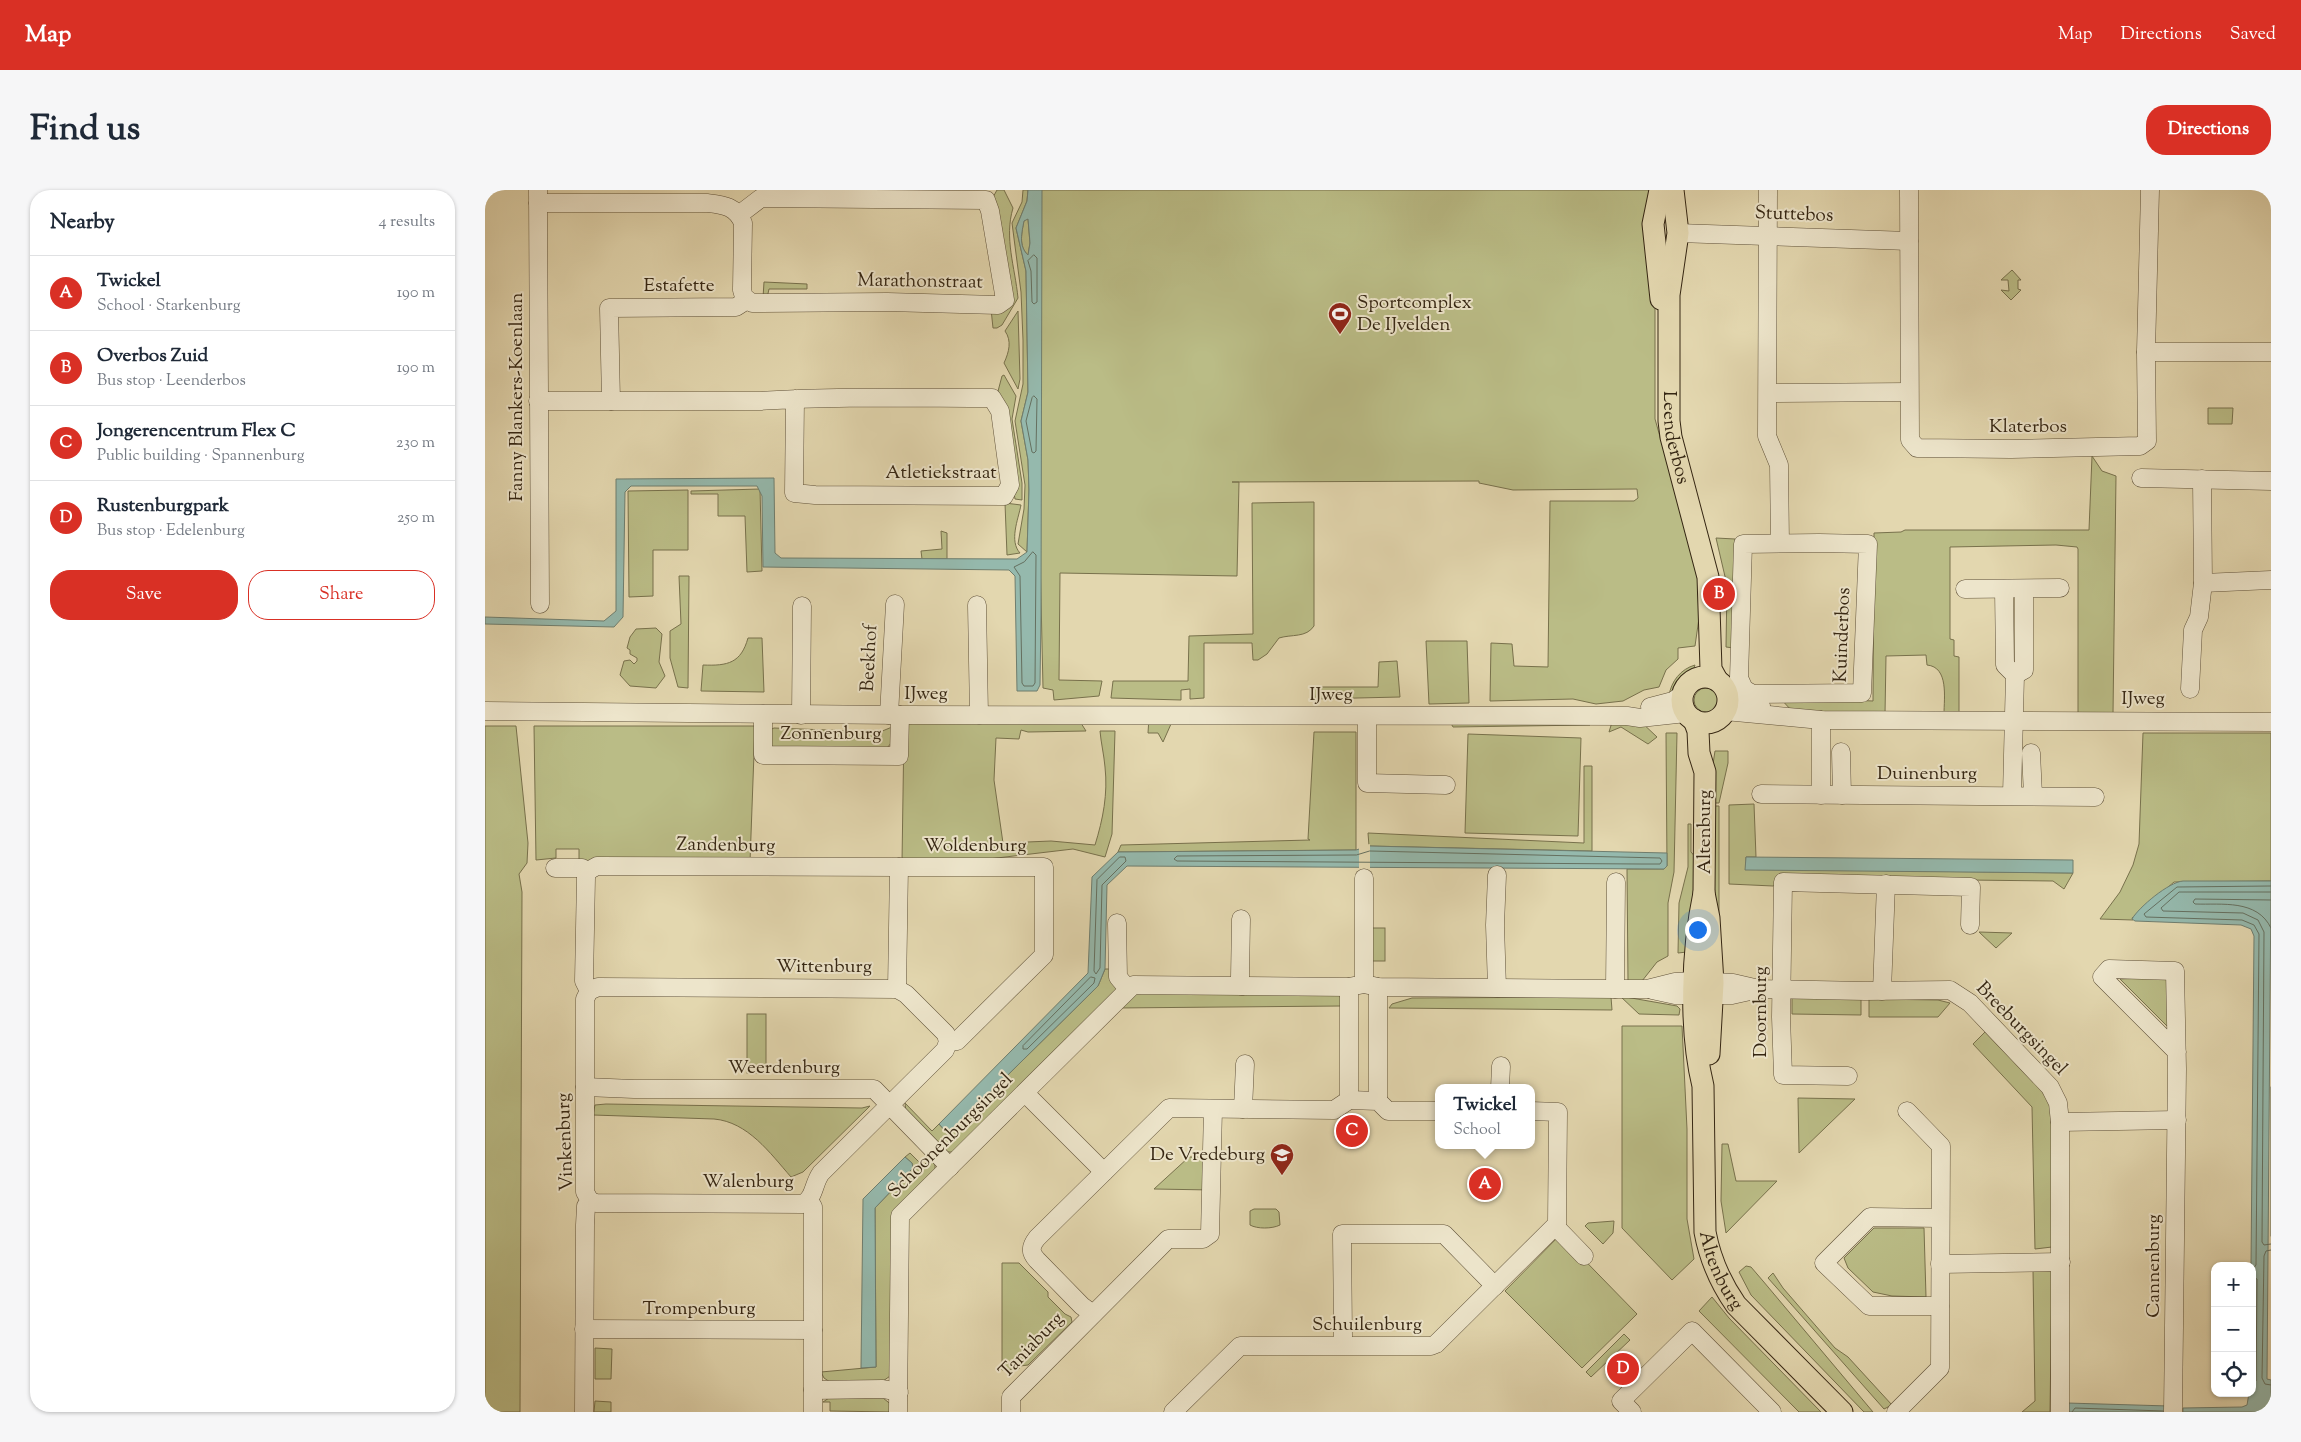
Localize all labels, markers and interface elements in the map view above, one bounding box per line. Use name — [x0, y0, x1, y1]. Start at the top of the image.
text: Map — [25, 18, 71, 52]
text: Map — [2058, 22, 2093, 48]
text: Directions — [2121, 22, 2202, 48]
text: Saved — [2230, 22, 2276, 48]
text: Find us — [30, 105, 140, 156]
button: Directions — [2146, 105, 2271, 155]
street label: Stuttebos — [1754, 200, 1834, 230]
text: Nearby — [50, 208, 115, 238]
text: 4 results — [379, 211, 435, 234]
street label: Marathonstraat — [857, 267, 984, 297]
text: Twickel — [97, 268, 161, 295]
street label: Estafette — [644, 273, 715, 300]
text: A — [60, 282, 73, 305]
text: 190 m — [397, 282, 435, 305]
place label: Sportcomplex De IJvelden — [1357, 290, 1472, 339]
street label: Fanny Blankers-Koenlaan — [504, 293, 531, 501]
text: School · Starkenburg — [97, 295, 241, 318]
sports icon: Sportcomplex De IJvelden — [1327, 301, 1353, 335]
text: Overbos Zuid — [97, 343, 208, 370]
text: B — [61, 357, 71, 380]
text: 190 m — [397, 357, 435, 380]
text: Bus stop · Leenderbos — [97, 370, 246, 393]
street label: Leenderbos — [1655, 391, 1696, 487]
street label: Klaterbos — [1989, 414, 2067, 441]
text: Jongerencentrum Flex C — [97, 418, 296, 445]
text: C — [60, 432, 72, 455]
text: 230 m — [396, 432, 435, 455]
text: Public building · Spannenburg — [97, 445, 305, 468]
street label: Atletiekstraat — [885, 460, 997, 487]
text: Rustenburgpark — [97, 493, 229, 520]
text: D — [60, 507, 72, 530]
text: 250 m — [397, 507, 435, 530]
text: Bus stop · Edelenburg — [97, 520, 245, 543]
button: Save — [50, 570, 238, 620]
button: Share — [248, 570, 435, 620]
pin: B — [1703, 575, 1735, 613]
street label: Kuinderbos — [1828, 587, 1858, 683]
street label: Beekhof — [855, 622, 885, 693]
street label: IJweg — [904, 681, 948, 708]
street label: IJweg — [1309, 682, 1353, 709]
street label: IJweg — [2121, 686, 2165, 713]
street label: Zonnenburg — [781, 721, 882, 748]
street label: Duinenburg — [1877, 761, 1977, 788]
street label: Altenburg — [1692, 790, 1719, 874]
street label: Zandenburg — [676, 832, 776, 860]
street label: Woldenburg — [924, 833, 1026, 860]
your location — [1685, 917, 1711, 943]
street label: Wittenburg — [776, 954, 872, 981]
street label: Doornburg — [1748, 966, 1775, 1058]
street label: Breeburgsingel — [1969, 976, 2073, 1082]
street label: Weerdenburg — [728, 1055, 840, 1082]
street label: Schoonenburgsingel — [882, 1067, 1020, 1205]
popup — [1435, 1084, 1535, 1149]
street label: Vinkenburg — [551, 1092, 581, 1192]
text: Twickel — [1453, 1092, 1517, 1119]
pin: C — [1336, 1112, 1368, 1150]
text: School — [1453, 1119, 1501, 1142]
place label: De Vredeburg — [1150, 1142, 1265, 1169]
school or university icon: De Vredeburg — [1269, 1142, 1295, 1176]
pin: A — [1469, 1165, 1501, 1203]
street label: Walenburg — [702, 1169, 794, 1196]
street label: Cannenburg — [2141, 1214, 2168, 1318]
street label: Altenburg — [1692, 1228, 1749, 1316]
map controls — [2211, 1262, 2256, 1397]
button: + — [2211, 1262, 2256, 1307]
street label: Trompenburg — [643, 1296, 755, 1323]
street label: Taniaburg — [993, 1307, 1071, 1385]
button: − — [2211, 1307, 2256, 1352]
street label: Schuilenburg — [1312, 1312, 1422, 1339]
pin: D — [1607, 1350, 1639, 1388]
button: locate — [2211, 1352, 2256, 1397]

